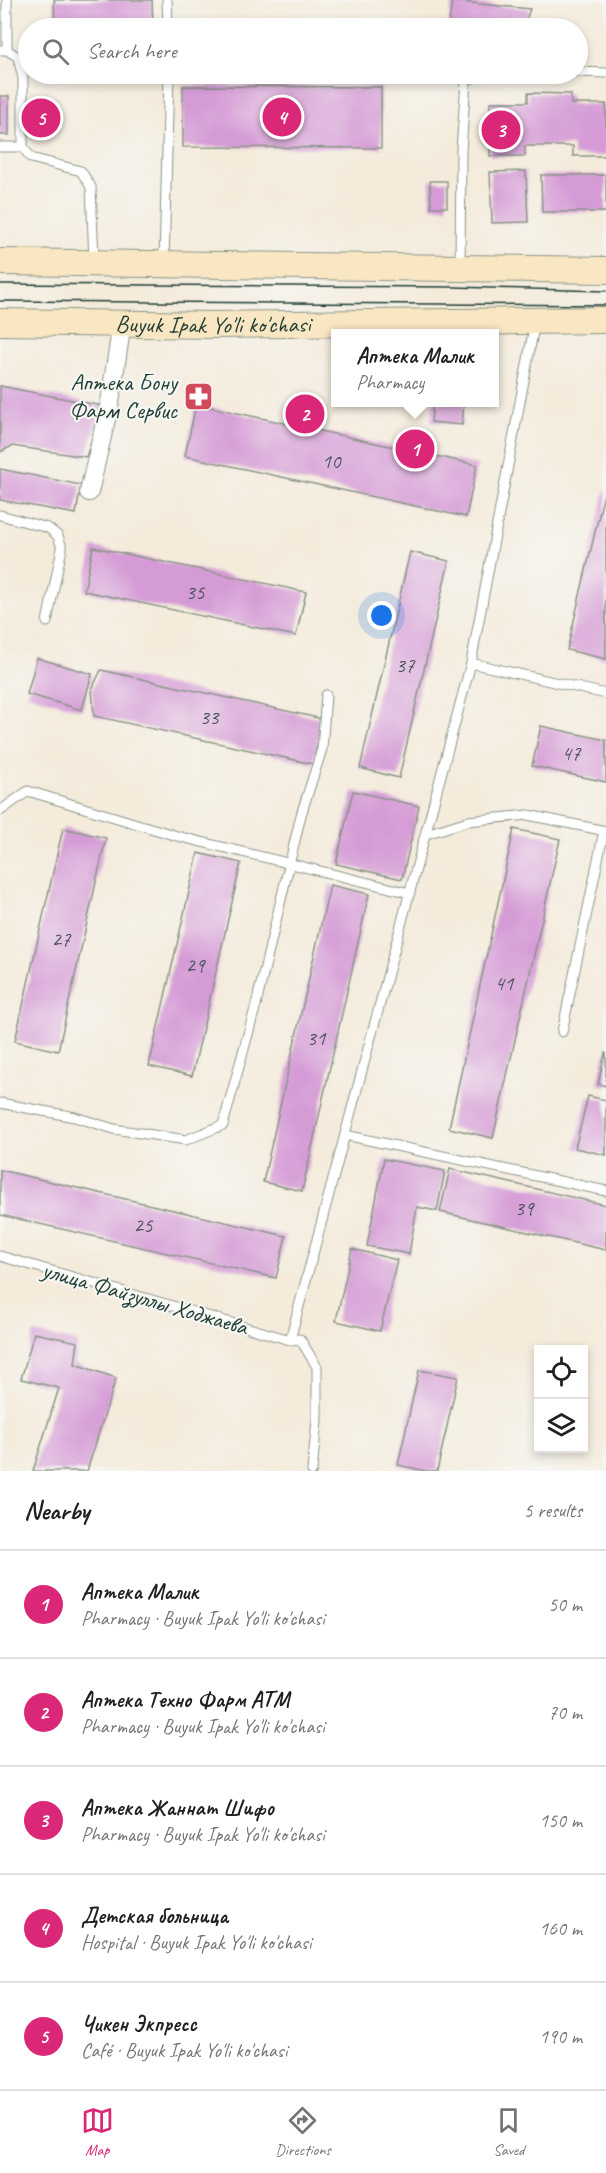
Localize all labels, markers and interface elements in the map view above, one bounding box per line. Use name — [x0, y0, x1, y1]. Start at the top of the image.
search box — [18, 18, 588, 84]
icon: search — [39, 35, 72, 68]
text: Search here — [87, 37, 177, 65]
pin: 4 — [262, 94, 302, 140]
pin: 5 — [22, 96, 60, 140]
pin: 3 — [482, 108, 520, 152]
street label: Buyuk Ipak Yo'li ko'chasi — [115, 309, 313, 340]
popup — [331, 329, 499, 407]
text: Аптека Малик — [356, 342, 474, 370]
place label: Аптека Бону Фарм Сервис — [69, 367, 179, 425]
text: Pharmacy — [356, 370, 424, 395]
pharmacy icon: Аптека Бону Фарм Сервис — [182, 380, 214, 412]
pin: 2 — [286, 392, 324, 436]
pin: 1 — [396, 426, 434, 472]
house number: 10 — [322, 448, 342, 474]
house number: 35 — [186, 579, 206, 605]
your location — [367, 601, 396, 630]
house number: 37 — [396, 652, 416, 678]
house number: 33 — [200, 704, 220, 730]
house number: 47 — [562, 740, 582, 766]
house number: 27 — [52, 926, 72, 952]
house number: 29 — [186, 952, 206, 978]
house number: 41 — [495, 970, 515, 996]
house number: 31 — [307, 1025, 327, 1051]
house number: 39 — [515, 1195, 535, 1221]
house number: 25 — [134, 1212, 154, 1238]
street label: улица Файзуллы Ходжаева — [37, 1254, 253, 1343]
map controls — [534, 1345, 588, 1453]
button: locate — [534, 1345, 588, 1399]
button: layers — [534, 1399, 588, 1453]
text: Nearby — [24, 1494, 89, 1527]
text: 5 results — [523, 1498, 582, 1523]
text: Аптека Малик — [81, 1578, 198, 1606]
text: 1 — [39, 1592, 48, 1617]
text: 50 m — [548, 1592, 582, 1617]
text: Pharmacy · Buyuk Ipak Yo'li ko'chasi — [81, 1606, 325, 1631]
text: Аптека Техно Фарм АТМ — [81, 1686, 289, 1714]
text: 2 — [39, 1700, 48, 1725]
text: 70 m — [548, 1700, 582, 1725]
text: Pharmacy · Buyuk Ipak Yo'li ko'chasi — [81, 1714, 325, 1739]
text: Аптека Жаннат Шифо — [81, 1794, 274, 1822]
text: 3 — [39, 1808, 48, 1833]
text: 150 m — [539, 1808, 582, 1833]
text: Pharmacy · Buyuk Ipak Yo'li ko'chasi — [81, 1822, 325, 1847]
text: Детская больница — [81, 1902, 228, 1930]
text: 4 — [39, 1916, 48, 1941]
text: 160 m — [539, 1916, 582, 1941]
text: Hospital · Buyuk Ipak Yo'li ko'chasi — [81, 1930, 312, 1955]
text: Чикен Экпресс — [81, 2010, 196, 2038]
text: 5 — [39, 2024, 48, 2049]
text: 190 m — [539, 2024, 582, 2049]
text: Café · Buyuk Ipak Yo'li ko'chasi — [81, 2038, 287, 2063]
tab: Map — [81, 2104, 114, 2160]
tab: Directions — [275, 2104, 331, 2160]
tab: Saved — [492, 2104, 525, 2160]

